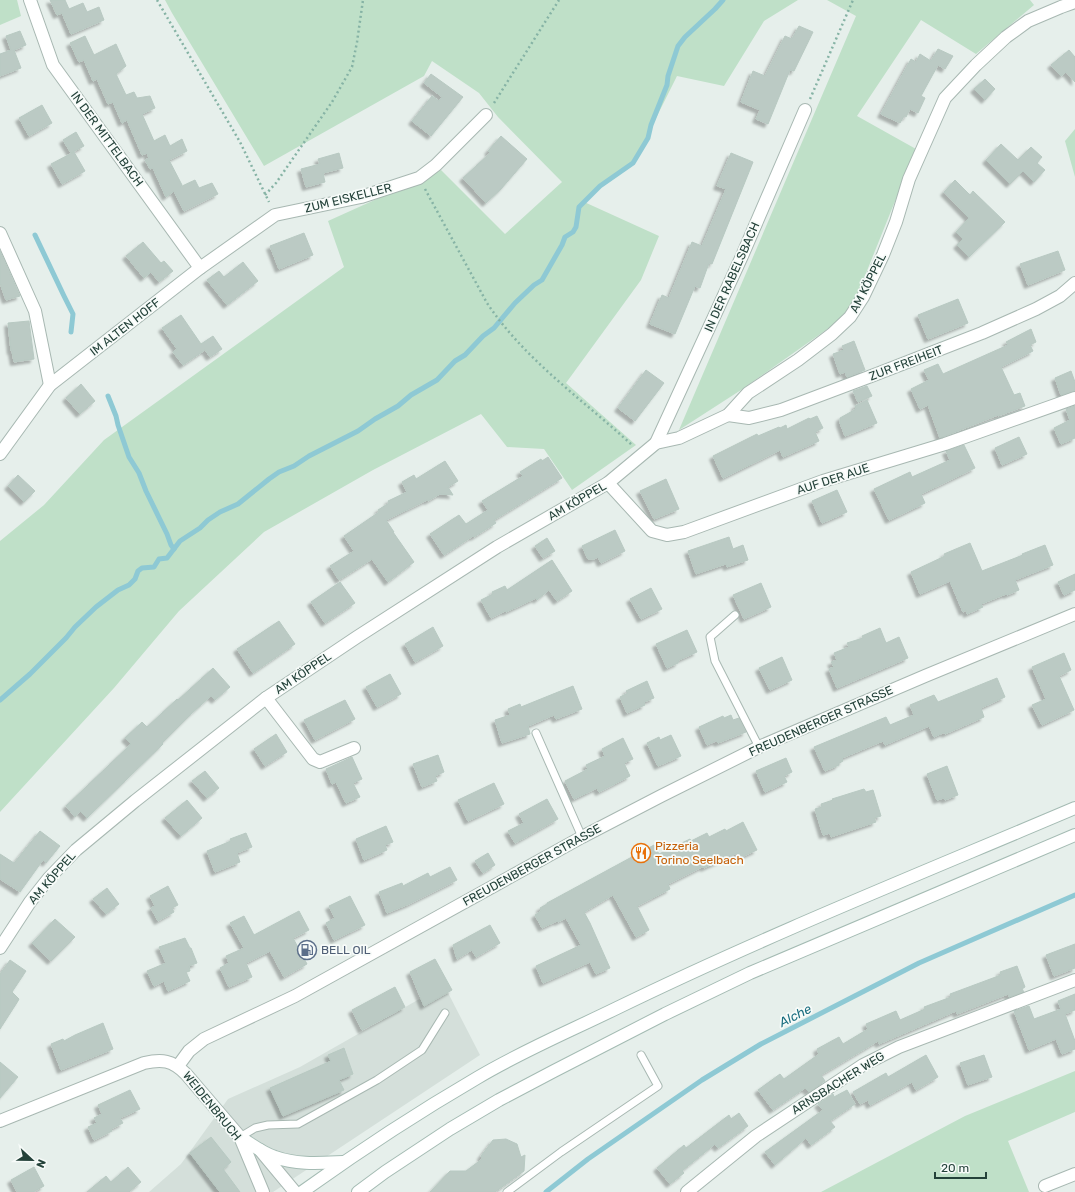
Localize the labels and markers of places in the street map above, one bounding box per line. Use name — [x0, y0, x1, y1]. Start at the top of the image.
place label: Pizzeria Torino Seelbach — [655, 839, 744, 867]
restaurant icon: Pizzeria Torino Seelbach — [630, 842, 652, 864]
fuel station icon: BELL OIL — [296, 939, 318, 961]
place label: BELL OIL — [321, 943, 371, 957]

